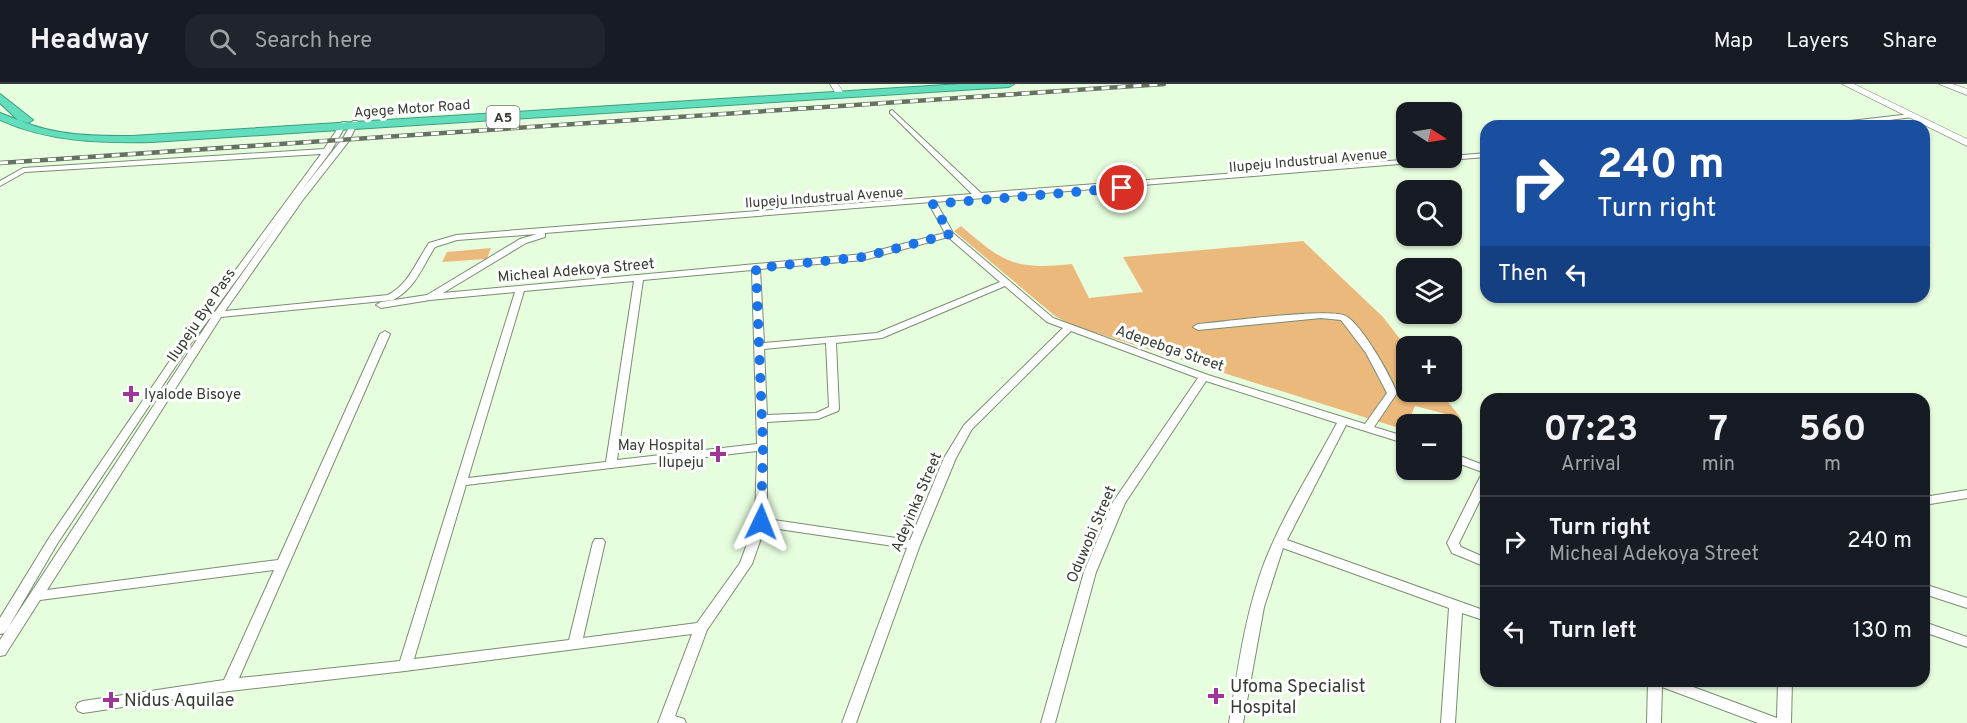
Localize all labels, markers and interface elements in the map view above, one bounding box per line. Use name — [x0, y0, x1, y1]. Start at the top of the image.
search box — [185, 14, 605, 68]
text: Headway — [30, 23, 149, 59]
icon: search — [206, 25, 239, 58]
text: Search here — [254, 28, 372, 55]
text: Map — [1714, 28, 1753, 55]
text: Layers — [1786, 28, 1849, 55]
text: Share — [1882, 28, 1937, 55]
street label: Agege Motor Road — [353, 97, 471, 122]
north arrow — [1396, 102, 1462, 168]
map controls — [1396, 102, 1462, 480]
road number: A5 — [486, 106, 520, 128]
text: 240 m — [1597, 140, 1725, 193]
icon: right — [1498, 144, 1576, 222]
street label: Ilupeju Industrual Avenue — [1228, 146, 1388, 177]
pin — [1096, 162, 1147, 213]
icon: arrive — [1105, 171, 1138, 204]
button: search — [1396, 180, 1462, 246]
street label: Ilupeju Industrual Avenue — [744, 184, 904, 213]
text: Turn right — [1597, 192, 1716, 226]
street label: Micheal Adekoya Street — [497, 255, 655, 288]
button: layers — [1396, 258, 1462, 324]
icon: left — [1560, 258, 1593, 291]
text: Then — [1498, 261, 1548, 288]
street label: Ilupeju Bye Pass — [164, 265, 241, 366]
street label: Adepebga Street — [1113, 322, 1226, 377]
button: + — [1396, 336, 1462, 402]
marker: Iyalode Bisoye — [122, 385, 140, 403]
place label: Iyalode Bisoye — [144, 386, 241, 405]
text: 07:23 — [1544, 408, 1638, 454]
text: 7 — [1709, 408, 1728, 454]
text: 560 — [1799, 408, 1866, 454]
button: − — [1396, 414, 1462, 480]
place label: May Hospital Ilupeju — [618, 437, 704, 473]
marker: May Hospital Ilupeju — [709, 445, 727, 463]
street label: Adeyinka Street — [888, 450, 947, 555]
text: Arrival — [1561, 452, 1621, 478]
text: min — [1702, 452, 1735, 478]
text: m — [1824, 452, 1841, 478]
street label: Oduwobi Street — [1063, 483, 1121, 586]
position arrow — [729, 490, 793, 554]
text: Turn right — [1549, 515, 1651, 542]
icon: right — [1498, 525, 1531, 558]
text: 240 m — [1847, 528, 1912, 555]
text: Micheal Adekoya Street — [1549, 542, 1759, 568]
icon: left — [1498, 615, 1531, 648]
text: Turn left — [1549, 618, 1637, 645]
text: 130 m — [1853, 618, 1912, 645]
place label: Ufoma Specialist Hospital — [1230, 676, 1366, 720]
marker: Ufoma Specialist Hospital — [1207, 687, 1225, 705]
place label: Nidus Aquilae — [124, 690, 235, 713]
marker: Nidus Aquilae — [102, 691, 120, 709]

